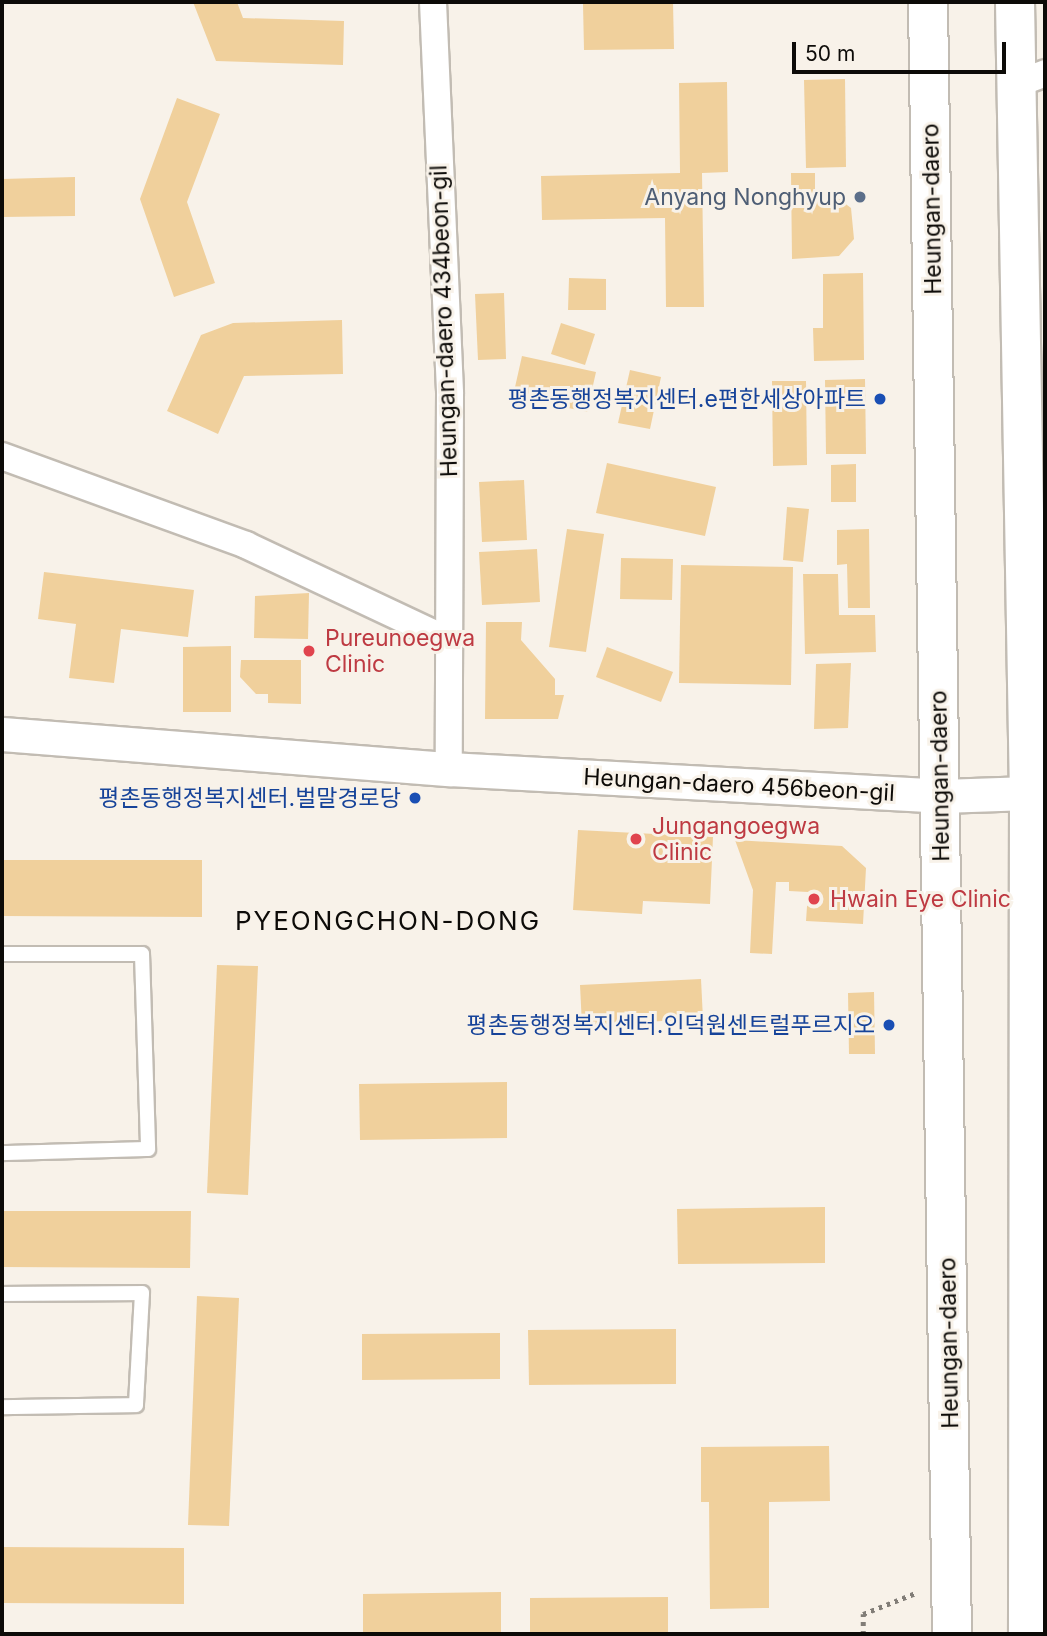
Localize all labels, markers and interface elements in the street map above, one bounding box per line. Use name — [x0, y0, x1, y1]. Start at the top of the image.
scale bar — [795, 28, 1009, 72]
text: 50 m — [805, 41, 855, 66]
street label: Heungan-daero — [917, 123, 947, 295]
street label: Heungan-daero 434beon-gil — [425, 164, 463, 478]
place label: Anyang Nonghyup — [644, 183, 846, 211]
marker: Anyang Nonghyup — [852, 189, 868, 205]
place label: 평촌동행정복지센터.e편한세상아파트 — [507, 385, 866, 413]
marker: 평촌동행정복지센터.e편한세상아파트 — [872, 391, 888, 407]
place label: Pureunoegwa Clinic — [325, 624, 475, 678]
marker: Pureunoegwa Clinic — [299, 641, 319, 661]
street label: Heungan-daero — [925, 690, 955, 862]
street label: Heungan-daero 456beon-gil — [583, 763, 895, 807]
place label: 평촌동행정복지센터.벌말경로당 — [98, 784, 401, 812]
marker: 평촌동행정복지센터.벌말경로당 — [407, 790, 423, 806]
place label: Jungangoegwa Clinic — [652, 812, 820, 866]
marker: Jungangoegwa Clinic — [626, 829, 646, 849]
place label: Hwain Eye Clinic — [830, 885, 1011, 913]
marker: Hwain Eye Clinic — [804, 889, 824, 909]
district label: PYEONGCHON-DONG — [237, 905, 539, 937]
place label: 평촌동행정복지센터.인덕원센트럴푸르지오 — [466, 1011, 875, 1039]
marker: 평촌동행정복지센터.인덕원센트럴푸르지오 — [881, 1017, 897, 1033]
street label: Heungan-daero — [934, 1257, 964, 1429]

